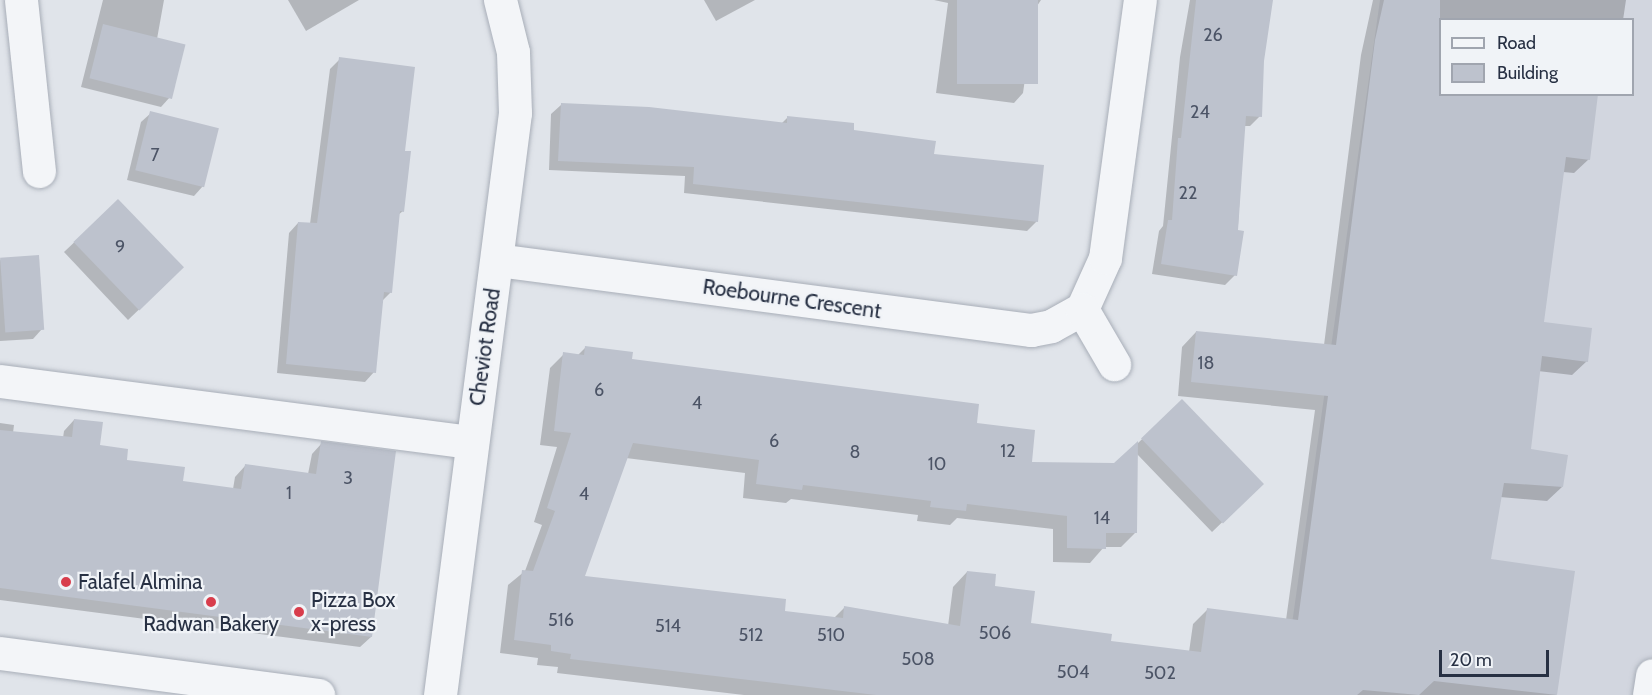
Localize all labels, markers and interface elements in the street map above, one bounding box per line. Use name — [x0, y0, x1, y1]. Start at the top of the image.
legend — [1439, 18, 1634, 96]
house number: 26 — [1203, 24, 1223, 46]
text: Road — [1497, 32, 1536, 54]
text: Building — [1497, 62, 1558, 84]
house number: 24 — [1190, 101, 1210, 123]
house number: 7 — [150, 144, 160, 166]
house number: 22 — [1179, 182, 1197, 204]
house number: 9 — [115, 236, 125, 258]
street label: Roebourne Crescent — [701, 274, 883, 324]
street label: Cheviot Road — [464, 287, 506, 407]
house number: 18 — [1198, 352, 1214, 374]
house number: 6 — [594, 379, 604, 401]
house number: 4 — [692, 392, 702, 414]
house number: 6 — [769, 430, 779, 452]
house number: 12 — [1000, 440, 1016, 462]
house number: 8 — [850, 441, 860, 463]
house number: 10 — [928, 453, 946, 475]
house number: 3 — [343, 467, 353, 489]
house number: 1 — [286, 482, 292, 504]
house number: 4 — [579, 483, 589, 505]
house number: 14 — [1094, 507, 1110, 529]
place label: Falafel Almina — [78, 569, 202, 595]
marker: Falafel Almina — [59, 575, 73, 589]
place label: Pizza Box x-press — [311, 587, 396, 637]
marker: Radwan Bakery — [204, 595, 218, 609]
marker: Pizza Box x-press — [292, 605, 306, 619]
house number: 516 — [548, 609, 574, 631]
place label: Radwan Bakery — [143, 611, 279, 637]
house number: 514 — [655, 615, 681, 637]
house number: 506 — [979, 622, 1011, 644]
house number: 512 — [738, 624, 764, 646]
house number: 510 — [817, 624, 845, 646]
scale bar — [1442, 638, 1552, 676]
house number: 508 — [901, 648, 935, 670]
text: 20 m — [1450, 649, 1492, 671]
house number: 504 — [1057, 661, 1089, 683]
house number: 502 — [1144, 662, 1176, 684]

